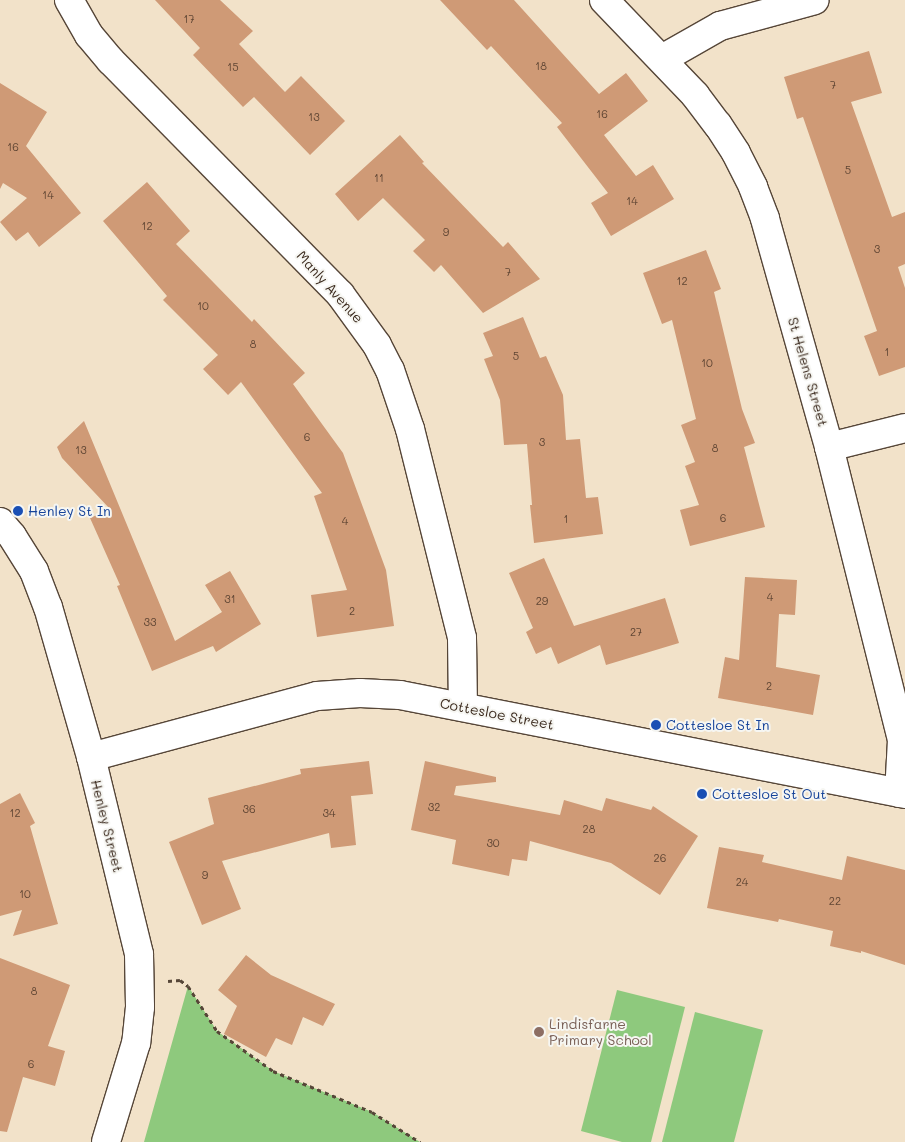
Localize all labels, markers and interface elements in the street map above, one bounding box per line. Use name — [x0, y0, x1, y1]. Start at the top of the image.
house number: 17 — [183, 12, 195, 26]
house number: 18 — [535, 59, 547, 73]
house number: 15 — [227, 60, 239, 74]
house number: 7 — [830, 78, 836, 92]
house number: 16 — [596, 107, 608, 121]
house number: 13 — [308, 110, 320, 124]
house number: 16 — [7, 140, 19, 154]
house number: 5 — [845, 163, 851, 177]
house number: 11 — [374, 171, 384, 185]
house number: 14 — [42, 188, 54, 202]
house number: 14 — [626, 194, 638, 208]
house number: 12 — [141, 219, 153, 233]
house number: 9 — [443, 225, 449, 239]
house number: 3 — [874, 242, 880, 256]
street label: Manly Avenue — [293, 247, 367, 327]
house number: 7 — [505, 265, 511, 279]
house number: 12 — [676, 274, 688, 288]
house number: 10 — [197, 299, 209, 313]
street label: St Helens Street — [784, 315, 832, 429]
house number: 8 — [250, 337, 256, 351]
house number: 1 — [885, 345, 889, 359]
house number: 5 — [513, 349, 519, 363]
house number: 10 — [701, 356, 713, 370]
house number: 6 — [304, 430, 310, 444]
house number: 3 — [539, 435, 545, 449]
house number: 8 — [712, 441, 718, 455]
house number: 13 — [75, 443, 87, 457]
place label: Henley St In — [28, 503, 111, 519]
marker: Henley St In — [12, 505, 24, 517]
house number: 6 — [720, 511, 726, 525]
house number: 1 — [564, 512, 568, 526]
house number: 4 — [342, 514, 348, 528]
house number: 4 — [767, 590, 773, 604]
house number: 31 — [224, 592, 236, 606]
house number: 29 — [536, 594, 548, 608]
house number: 2 — [349, 604, 355, 618]
house number: 33 — [144, 615, 156, 629]
house number: 27 — [630, 625, 642, 639]
house number: 2 — [766, 679, 772, 693]
street label: Cottesloe Street — [439, 695, 555, 733]
place label: Cottesloe St In — [666, 717, 769, 733]
marker: Cottesloe St In — [650, 719, 662, 731]
street label: Henley Street — [87, 778, 127, 874]
place label: Cottesloe St Out — [712, 786, 826, 802]
marker: Cottesloe St Out — [696, 788, 708, 800]
house number: 32 — [428, 800, 440, 814]
house number: 36 — [242, 802, 256, 816]
house number: 12 — [9, 806, 21, 820]
house number: 34 — [323, 806, 335, 820]
house number: 28 — [583, 822, 595, 836]
house number: 30 — [486, 836, 500, 850]
house number: 26 — [654, 851, 666, 865]
house number: 9 — [202, 868, 208, 882]
house number: 24 — [736, 875, 748, 889]
house number: 10 — [19, 887, 31, 901]
house number: 22 — [829, 894, 841, 908]
house number: 8 — [31, 984, 37, 998]
place label: Lindisfarne Primary School — [549, 1016, 652, 1048]
marker: Lindisfarne Primary School — [533, 1026, 545, 1038]
house number: 6 — [28, 1057, 34, 1071]

